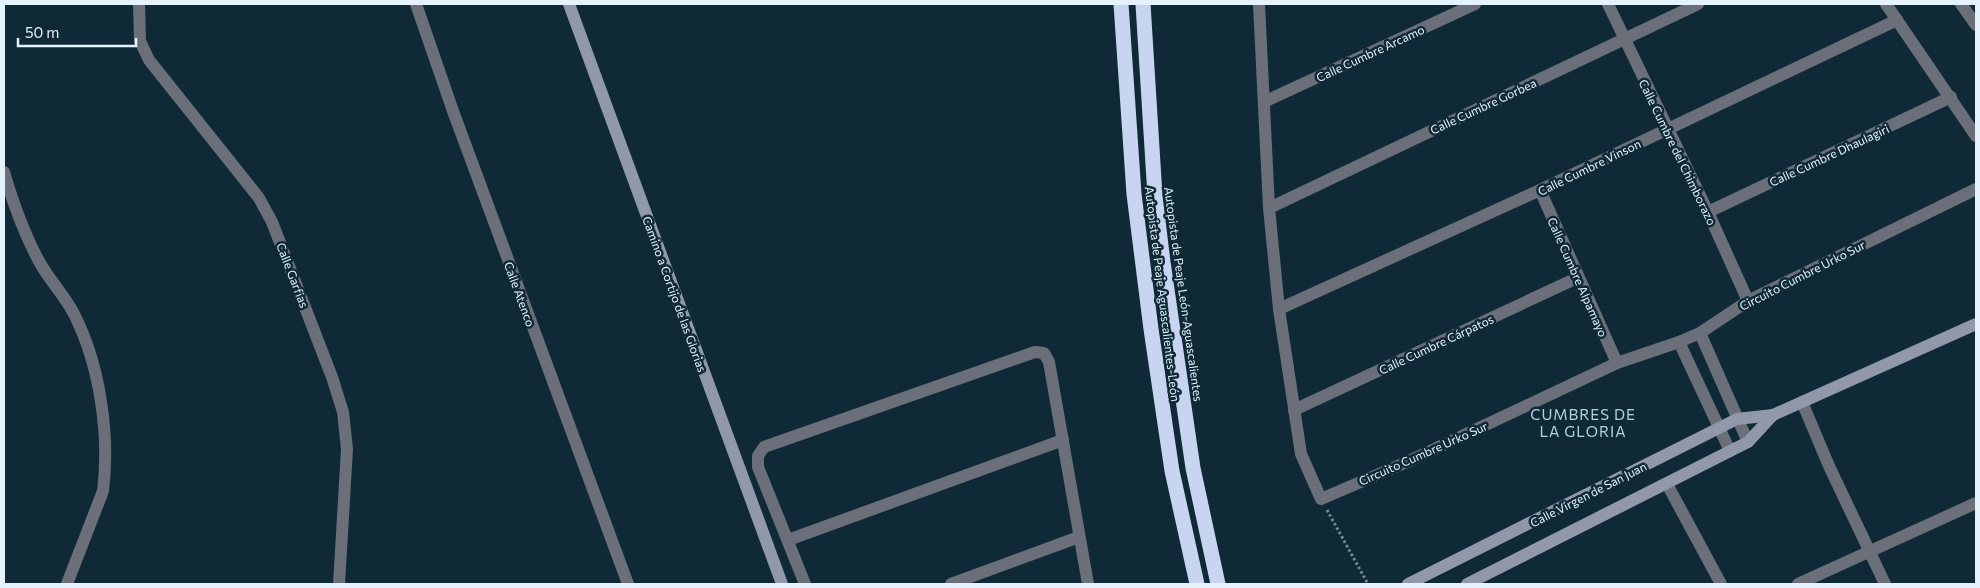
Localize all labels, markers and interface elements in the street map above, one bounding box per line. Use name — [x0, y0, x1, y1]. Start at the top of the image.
scale bar — [18, 15, 135, 47]
street label: Calle Cumbre Arcamo — [1314, 22, 1426, 84]
text: 50 m — [25, 23, 59, 41]
street label: Calle Cumbre Gorbea — [1428, 75, 1538, 137]
street label: Calle Cumbre del Chimborazo — [1637, 77, 1719, 227]
street label: Calle Cumbre Dhaulagiri — [1767, 121, 1891, 189]
street label: Calle Cumbre Vinson — [1535, 136, 1643, 198]
street label: Autopista de Peaje Aguascalientes-León — [1143, 186, 1183, 402]
street label: Autopista de Peaje León-Aguascalientes — [1162, 186, 1206, 402]
street label: Camino a Cortijo de las Glorias — [640, 214, 710, 374]
street label: Calle Cumbre Alpamayo — [1545, 215, 1611, 339]
street label: Circuito Cumbre Urko Sur — [1737, 237, 1867, 313]
street label: Calle Garfias — [274, 240, 312, 310]
street label: Calle Atenco — [502, 260, 538, 328]
street label: Calle Cumbre Cárpatos — [1376, 311, 1496, 377]
district label: CUMBRES DE LA GLORIA — [1530, 405, 1636, 440]
street label: Circuito Cumbre Urko Sur — [1356, 418, 1490, 488]
street label: Calle Virgen de San Juan — [1528, 459, 1649, 530]

